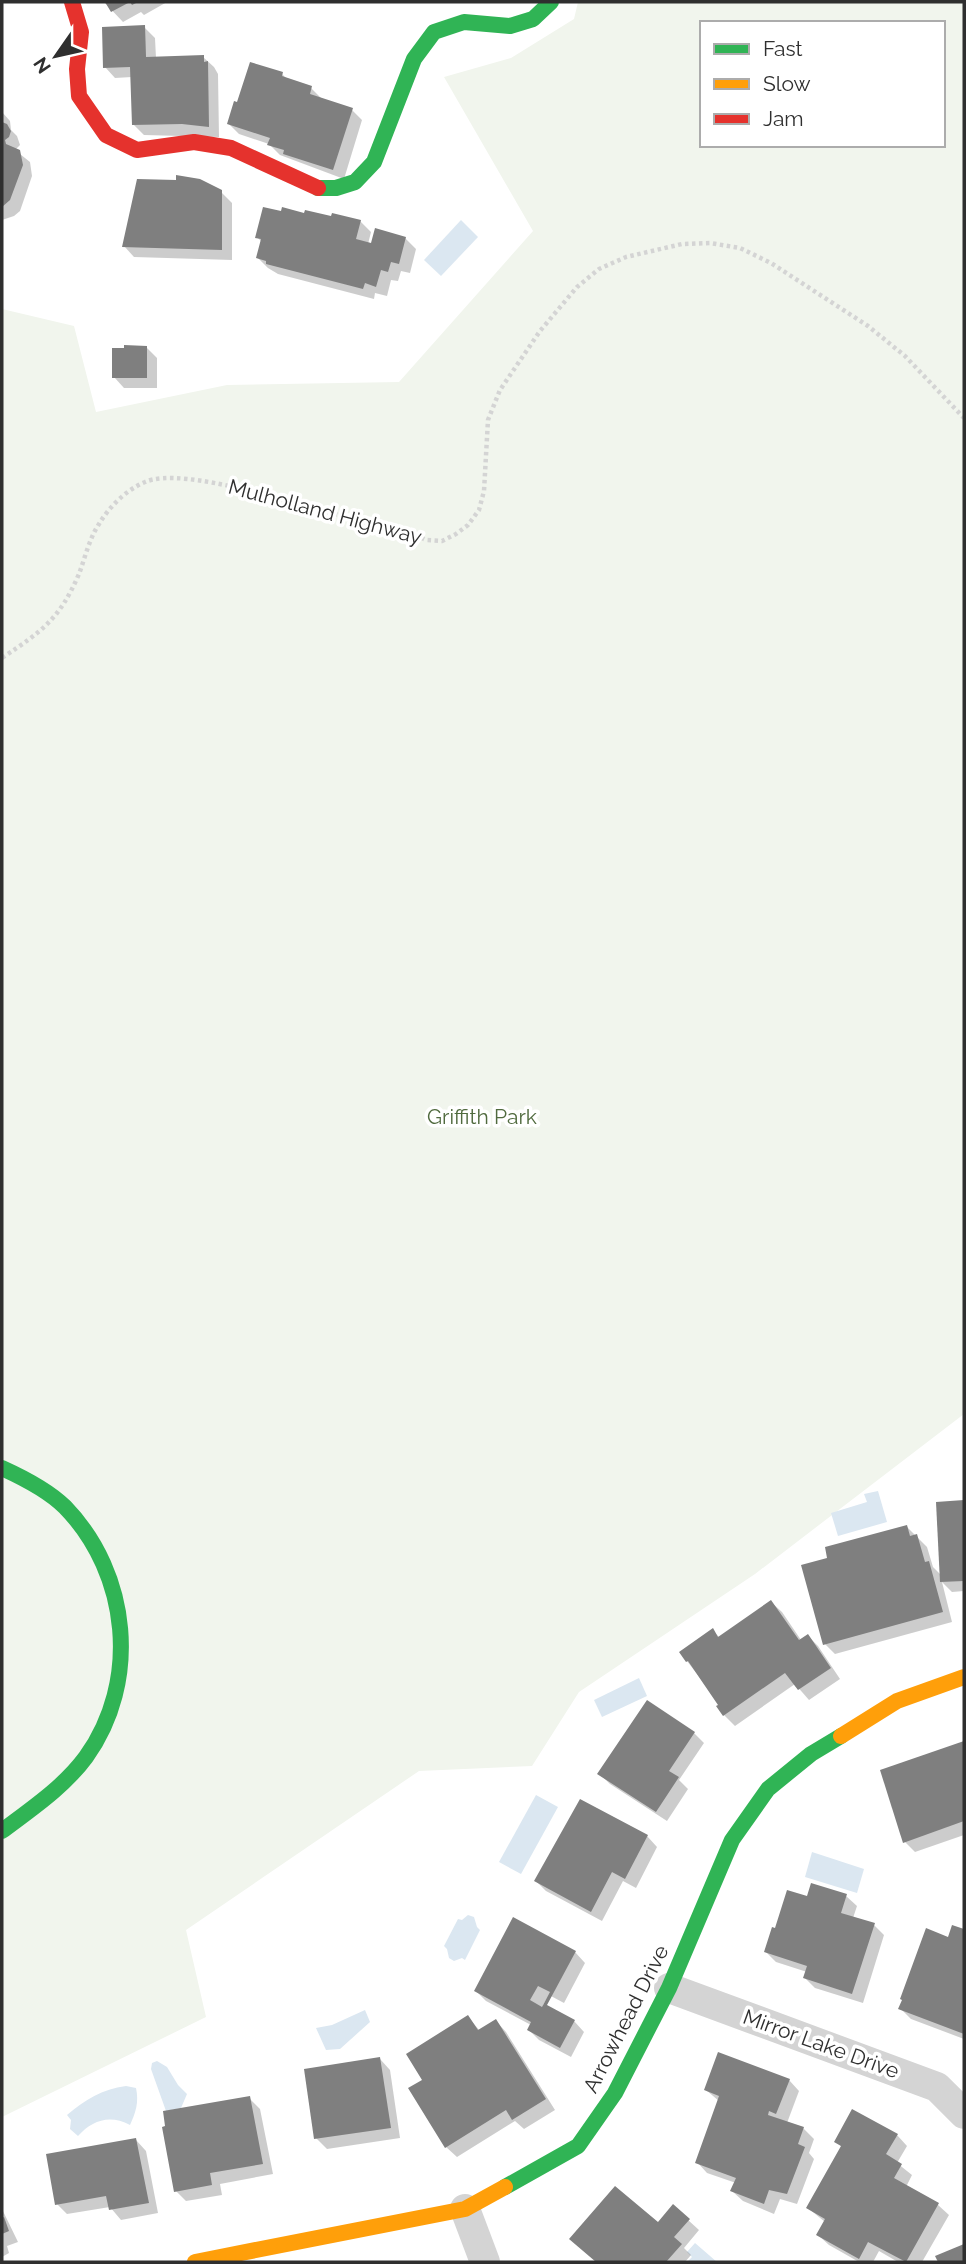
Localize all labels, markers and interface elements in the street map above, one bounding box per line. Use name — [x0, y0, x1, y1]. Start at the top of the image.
north arrow — [21, 21, 91, 91]
legend — [700, 21, 945, 147]
text: Fast — [763, 36, 803, 61]
text: N — [29, 53, 55, 78]
text: Slow — [763, 71, 811, 96]
text: Jam — [763, 106, 804, 131]
street label: Mulholland Highway — [226, 474, 425, 549]
park label: Griffith Park — [427, 1104, 537, 1129]
street label: Arrowhead Drive — [578, 1941, 674, 2097]
street label: Mirror Lake Drive — [740, 2004, 903, 2083]

